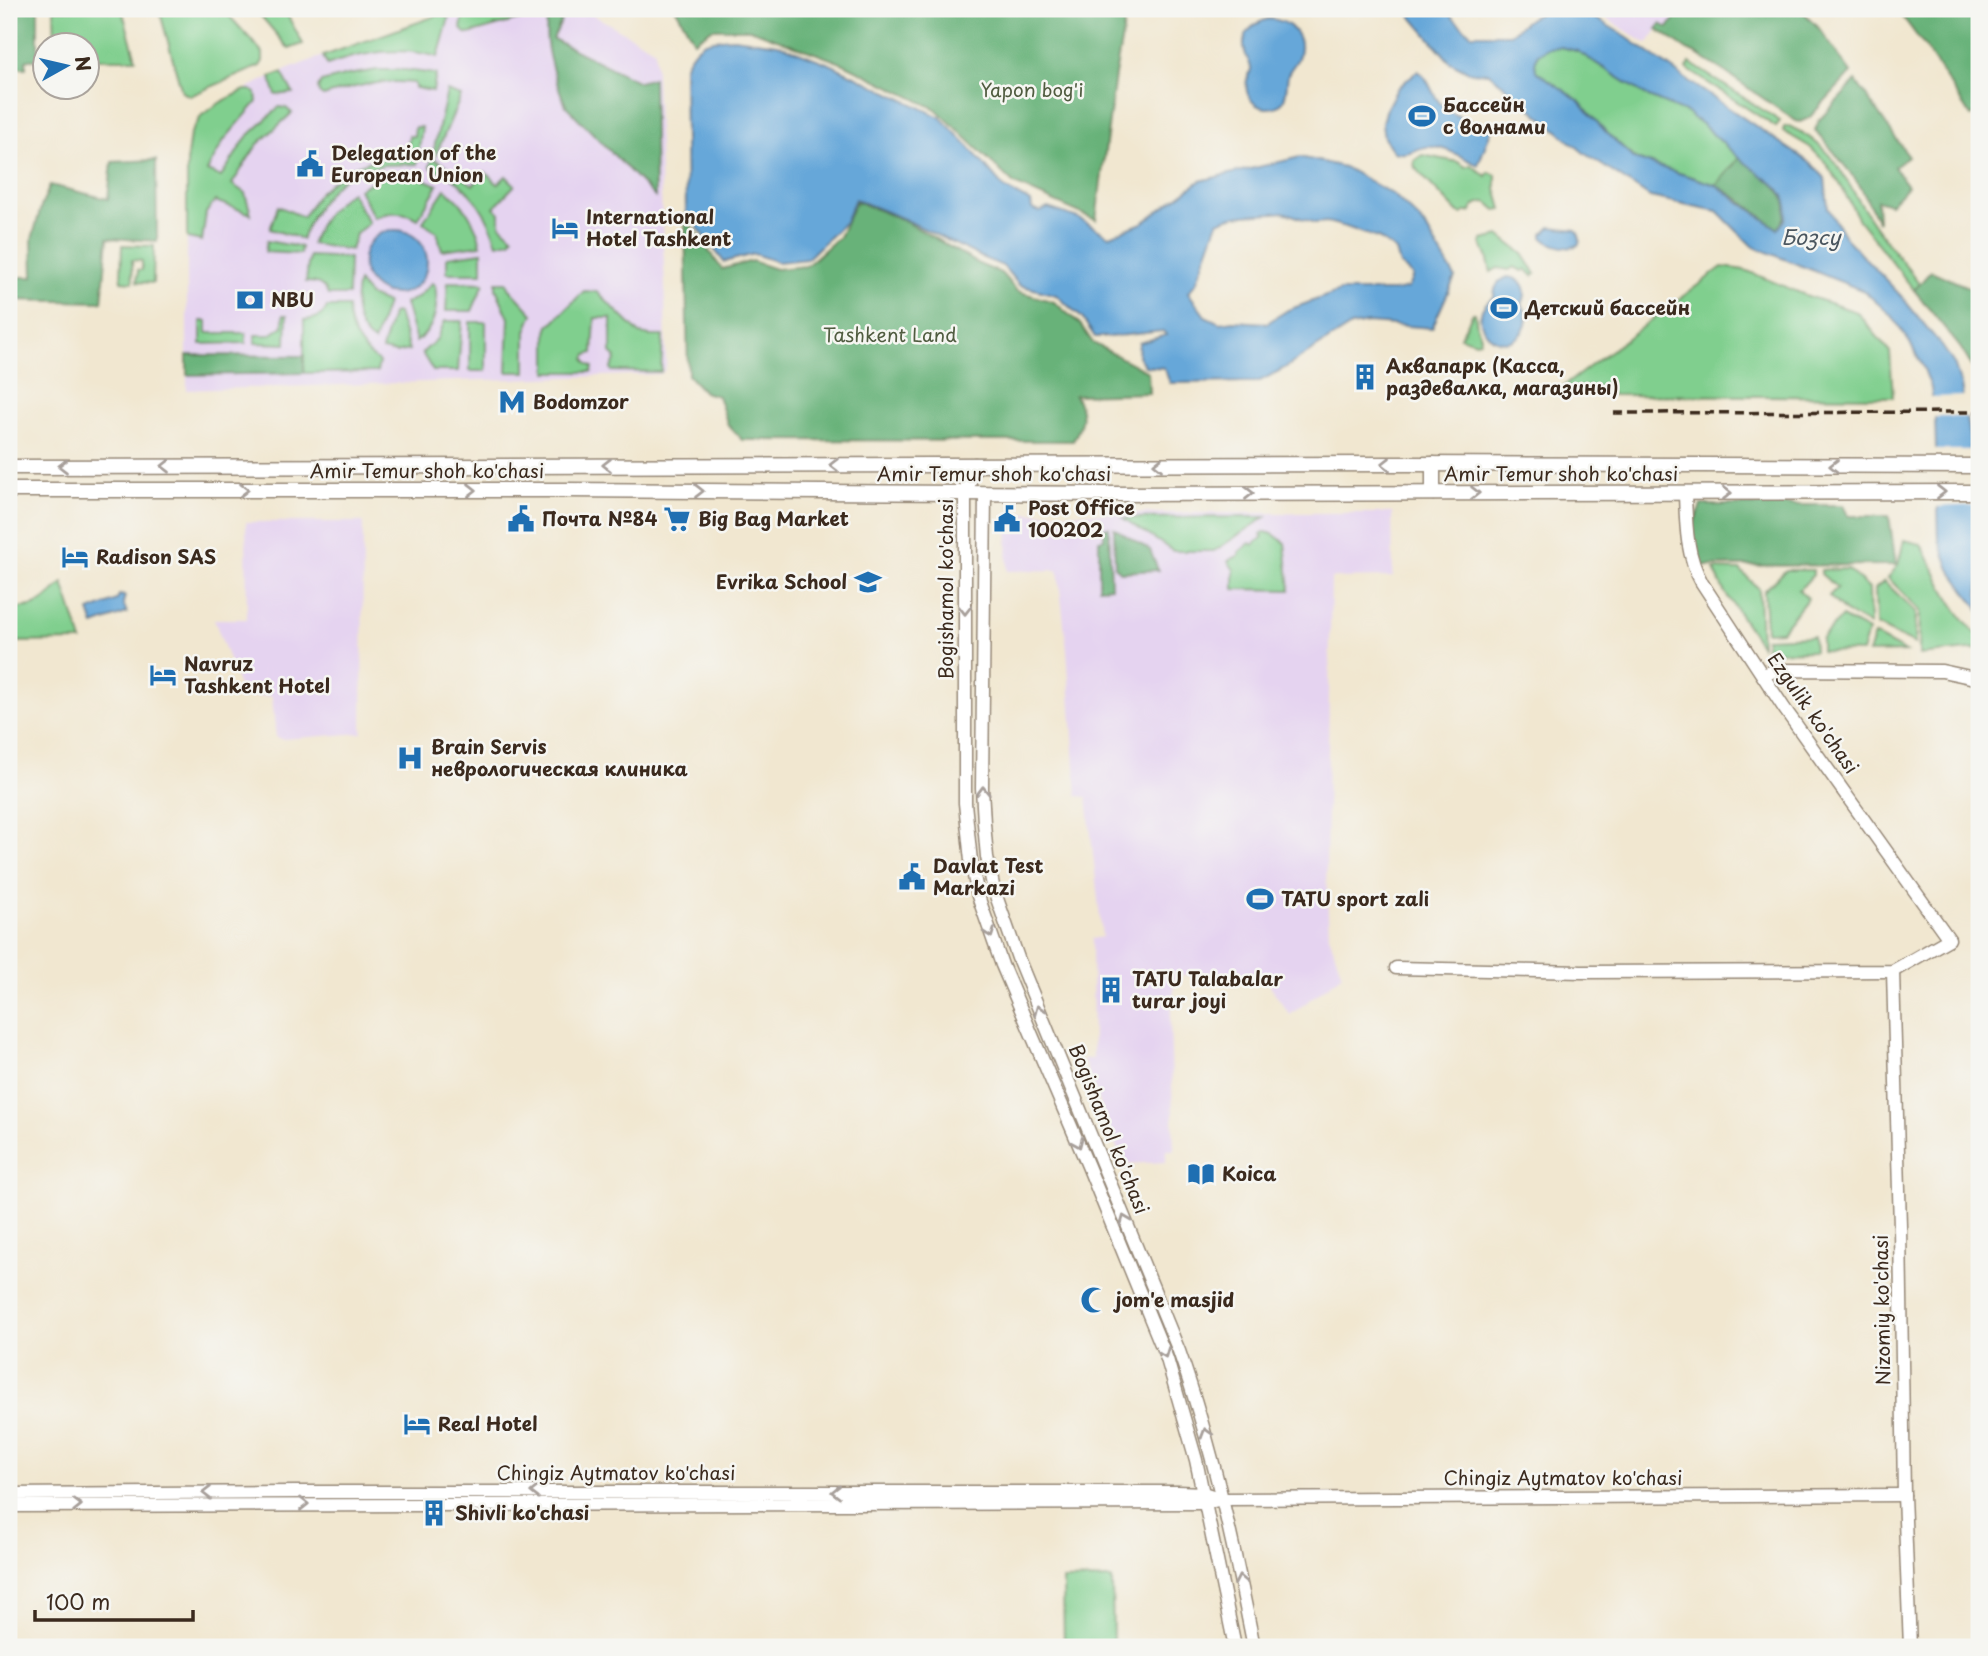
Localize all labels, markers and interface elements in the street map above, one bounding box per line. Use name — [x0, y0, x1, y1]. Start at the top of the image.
north arrow — [32, 32, 102, 102]
text: N — [69, 54, 99, 73]
park label: Yapon bog'i — [980, 75, 1084, 103]
place label: Бассейн с волнами — [1443, 90, 1546, 140]
sports icon: Бассейн с волнами — [1407, 101, 1437, 131]
place label: Delegation of the European Union — [331, 138, 496, 188]
public building icon: Delegation of the European Union — [295, 149, 325, 179]
place label: International Hotel Tashkent — [586, 202, 731, 252]
hotel icon: International Hotel Tashkent — [550, 213, 580, 243]
water label: Бозсу — [1781, 220, 1843, 252]
bank icon: NBU — [235, 285, 265, 315]
place label: NBU — [271, 285, 314, 313]
sports icon: Детский бассейн — [1489, 293, 1519, 323]
place label: Детский бассейн — [1524, 293, 1690, 321]
park label: Tashkent Land — [823, 320, 957, 348]
place label: Аквапарк (Касса, раздевалка, магазины) — [1386, 351, 1619, 401]
building icon: Аквапарк (Касса, раздевалка, магазины) — [1350, 362, 1380, 392]
metro station icon: Bodomzor — [497, 387, 527, 417]
place label: Bodomzor — [533, 387, 629, 415]
street label: Amir Temur shoh ko'chasi — [310, 456, 544, 484]
one-way arrow — [1153, 456, 1163, 472]
one-way arrow — [1380, 456, 1391, 472]
one-way arrow — [601, 457, 612, 473]
one-way arrow — [828, 457, 838, 473]
one-way arrow — [160, 458, 171, 474]
one-way arrow — [1828, 458, 1839, 473]
one-way arrow — [57, 459, 68, 474]
street label: Amir Temur shoh ko'chasi — [877, 459, 1111, 487]
street label: Amir Temur shoh ko'chasi — [1444, 459, 1678, 487]
one-way arrow — [239, 482, 250, 498]
one-way arrow — [467, 482, 477, 498]
one-way arrow — [694, 483, 705, 499]
one-way arrow — [1936, 484, 1946, 500]
one-way arrow — [1244, 485, 1255, 501]
one-way arrow — [1470, 485, 1480, 501]
one-way arrow — [1722, 485, 1732, 501]
place label: Post Office 100202 — [1028, 493, 1135, 543]
street label: Bogishamol ko'chasi — [931, 498, 959, 680]
public building icon: Почта №84 — [506, 504, 536, 534]
place label: Почта №84 — [542, 504, 657, 532]
supermarket icon: Big Bag Market — [662, 504, 692, 534]
place label: Big Bag Market — [698, 504, 849, 532]
public building icon: Post Office 100202 — [992, 504, 1022, 534]
hotel icon: Radison SAS — [60, 542, 90, 572]
place label: Radison SAS — [96, 542, 216, 570]
place label: Evrika School — [716, 567, 847, 595]
school or university icon: Evrika School — [853, 567, 883, 597]
one-way arrow — [957, 606, 973, 616]
street label: Ezgulik ko'chasi — [1761, 646, 1866, 779]
place label: Navruz Tashkent Hotel — [184, 649, 330, 699]
hotel icon: Navruz Tashkent Hotel — [148, 660, 178, 690]
place label: Brain Servis неврологическая клиника — [431, 732, 688, 782]
hospital icon: Brain Servis неврологическая клиника — [395, 743, 425, 773]
one-way arrow — [975, 786, 990, 797]
place label: Davlat Test Markazi — [933, 851, 1043, 901]
public building icon: Davlat Test Markazi — [897, 862, 927, 892]
sports icon: TATU sport zali — [1245, 884, 1275, 914]
place label: TATU sport zali — [1281, 884, 1429, 912]
one-way arrow — [982, 926, 996, 938]
place label: TATU Talabalar turar joyi — [1132, 964, 1283, 1014]
building icon: TATU Talabalar turar joyi — [1096, 975, 1126, 1005]
one-way arrow — [1034, 1004, 1048, 1016]
street label: Bogishamol ko'chasi — [1063, 1039, 1157, 1218]
one-way arrow — [1070, 1135, 1084, 1148]
library icon: Koica — [1186, 1159, 1216, 1189]
place label: Koica — [1222, 1159, 1277, 1187]
one-way arrow — [1119, 1215, 1133, 1228]
street label: Nizomiy ko'chasi — [1866, 1234, 1896, 1386]
mosque icon: jom'e masjid — [1079, 1285, 1109, 1315]
place label: jom'e masjid — [1112, 1285, 1235, 1313]
one-way arrow — [1156, 1347, 1170, 1359]
hotel icon: Real Hotel — [402, 1409, 432, 1439]
place label: Real Hotel — [438, 1409, 537, 1437]
one-way arrow — [1199, 1427, 1214, 1439]
street label: Chingiz Aytmatov ko'chasi — [497, 1458, 735, 1486]
street label: Chingiz Aytmatov ko'chasi — [1444, 1463, 1682, 1491]
one-way arrow — [530, 1484, 540, 1500]
one-way arrow — [201, 1485, 212, 1500]
one-way arrow — [831, 1485, 842, 1500]
one-way arrow — [300, 1496, 310, 1512]
one-way arrow — [72, 1497, 83, 1513]
building icon: Shivli ko'chasi — [419, 1498, 449, 1528]
place label: Shivli ko'chasi — [455, 1498, 589, 1526]
one-way arrow — [1234, 1574, 1249, 1586]
scale bar — [35, 1579, 192, 1623]
text: 100 m — [46, 1585, 110, 1617]

